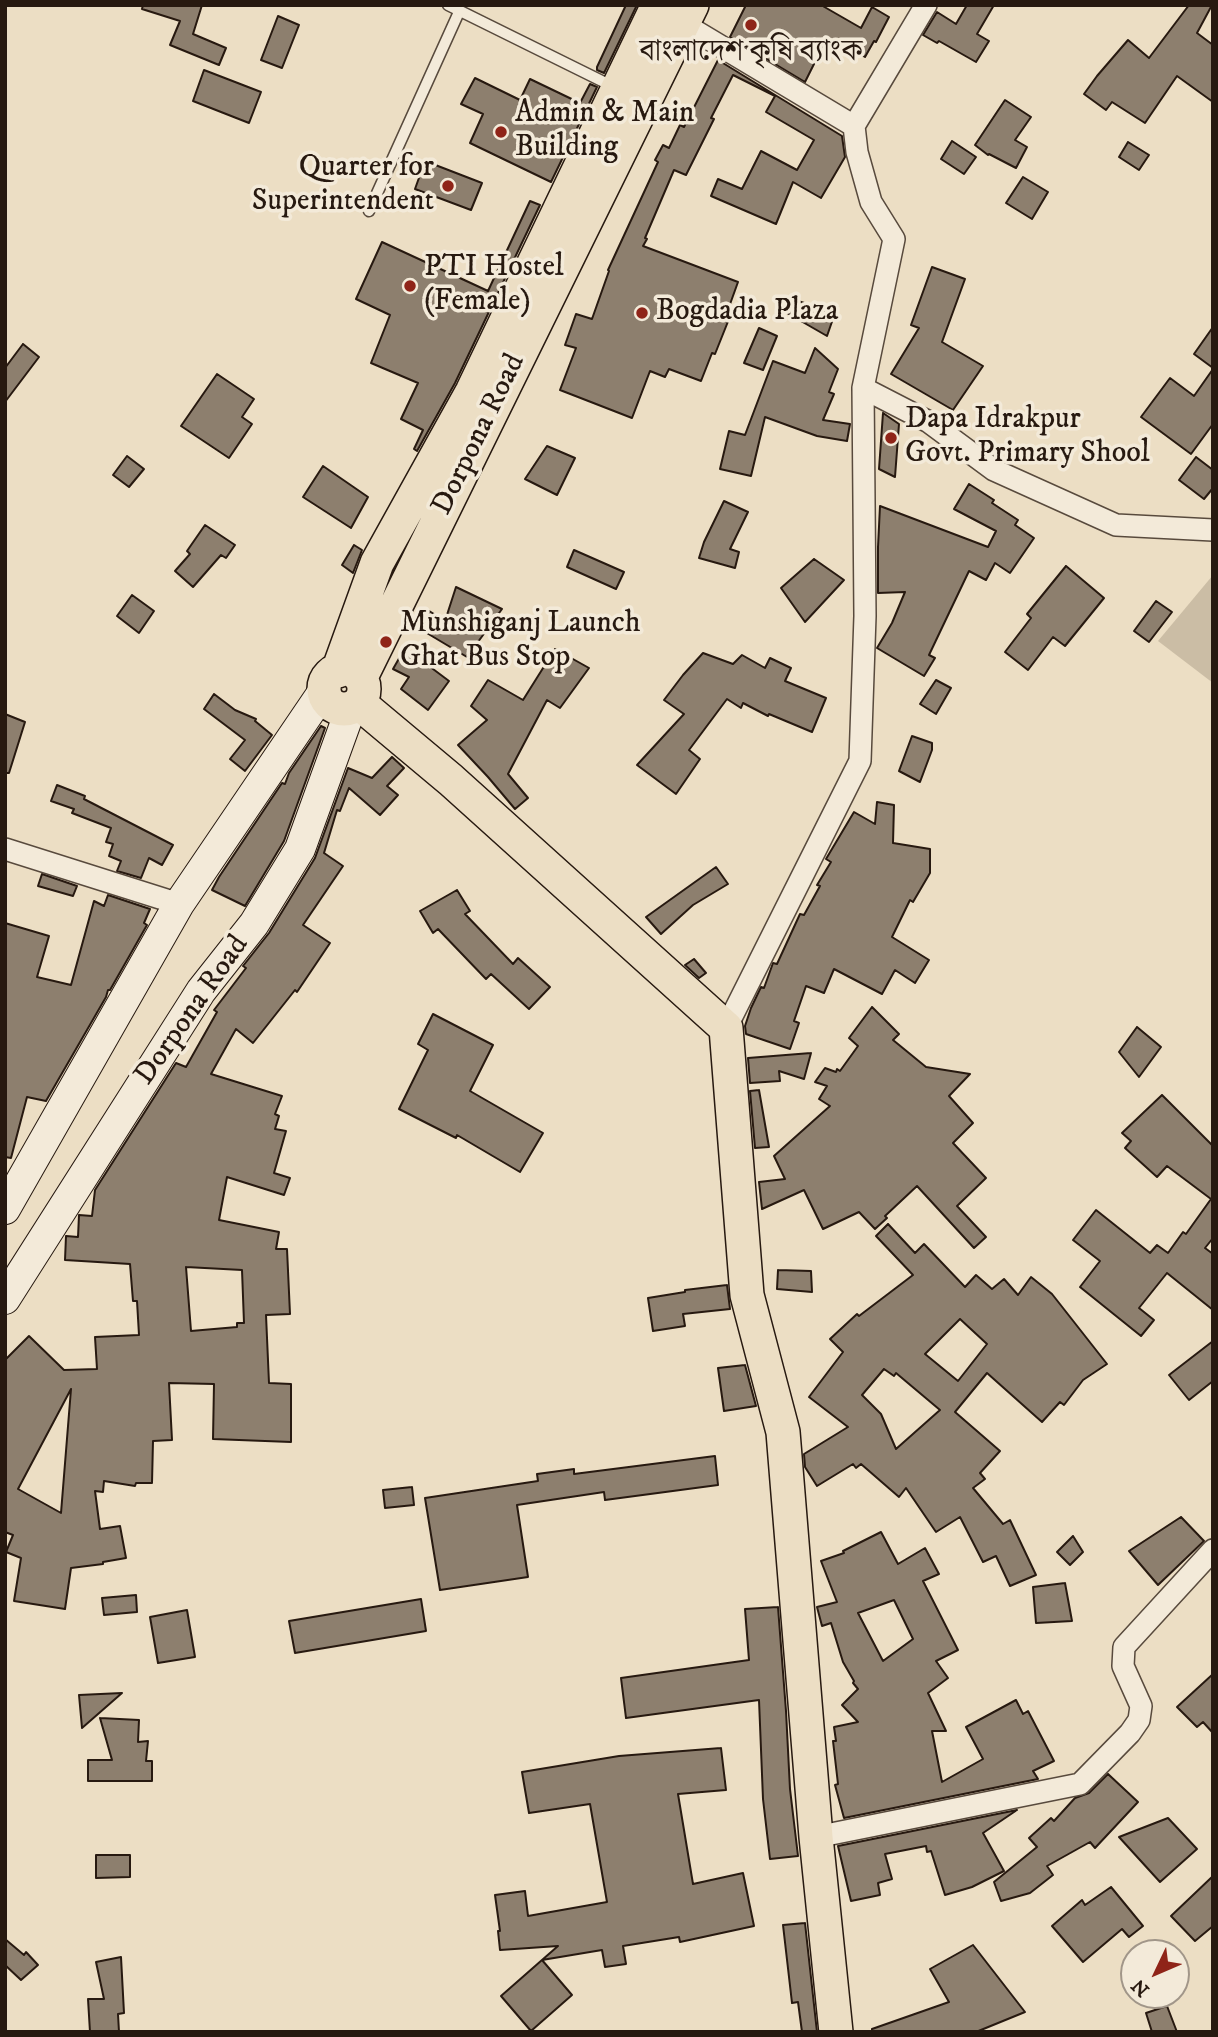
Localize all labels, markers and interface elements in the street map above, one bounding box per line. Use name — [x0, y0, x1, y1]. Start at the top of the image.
marker: বাংলাদেশ কৃষি ব্যাংক — [743, 17, 759, 33]
place label: বাংলাদেশ কৃষি ব্যাংক — [640, 36, 862, 72]
place label: Admin & Main Building — [515, 97, 695, 168]
marker: Admin & Main Building — [493, 124, 509, 140]
place label: Quarter for Superintendent — [252, 151, 434, 222]
marker: Quarter for Superintendent — [440, 178, 456, 194]
place label: PTI Hostel (Female) — [424, 251, 564, 322]
marker: PTI Hostel (Female) — [402, 278, 418, 294]
place label: Bogdadia Plaza — [656, 295, 839, 331]
marker: Bogdadia Plaza — [634, 305, 650, 321]
street label: Dorpona Road — [426, 349, 534, 521]
place label: Dapa Idrakpur Govt. Primary Shool — [905, 403, 1150, 474]
marker: Dapa Idrakpur Govt. Primary Shool — [883, 430, 899, 446]
place label: Munshiganj Launch Ghat Bus Stop — [400, 607, 640, 678]
marker: Munshiganj Launch Ghat Bus Stop — [378, 634, 394, 650]
street label: Dorpona Road — [128, 929, 258, 1093]
north arrow — [1120, 1939, 1190, 2009]
text: N — [1127, 1974, 1155, 2001]

